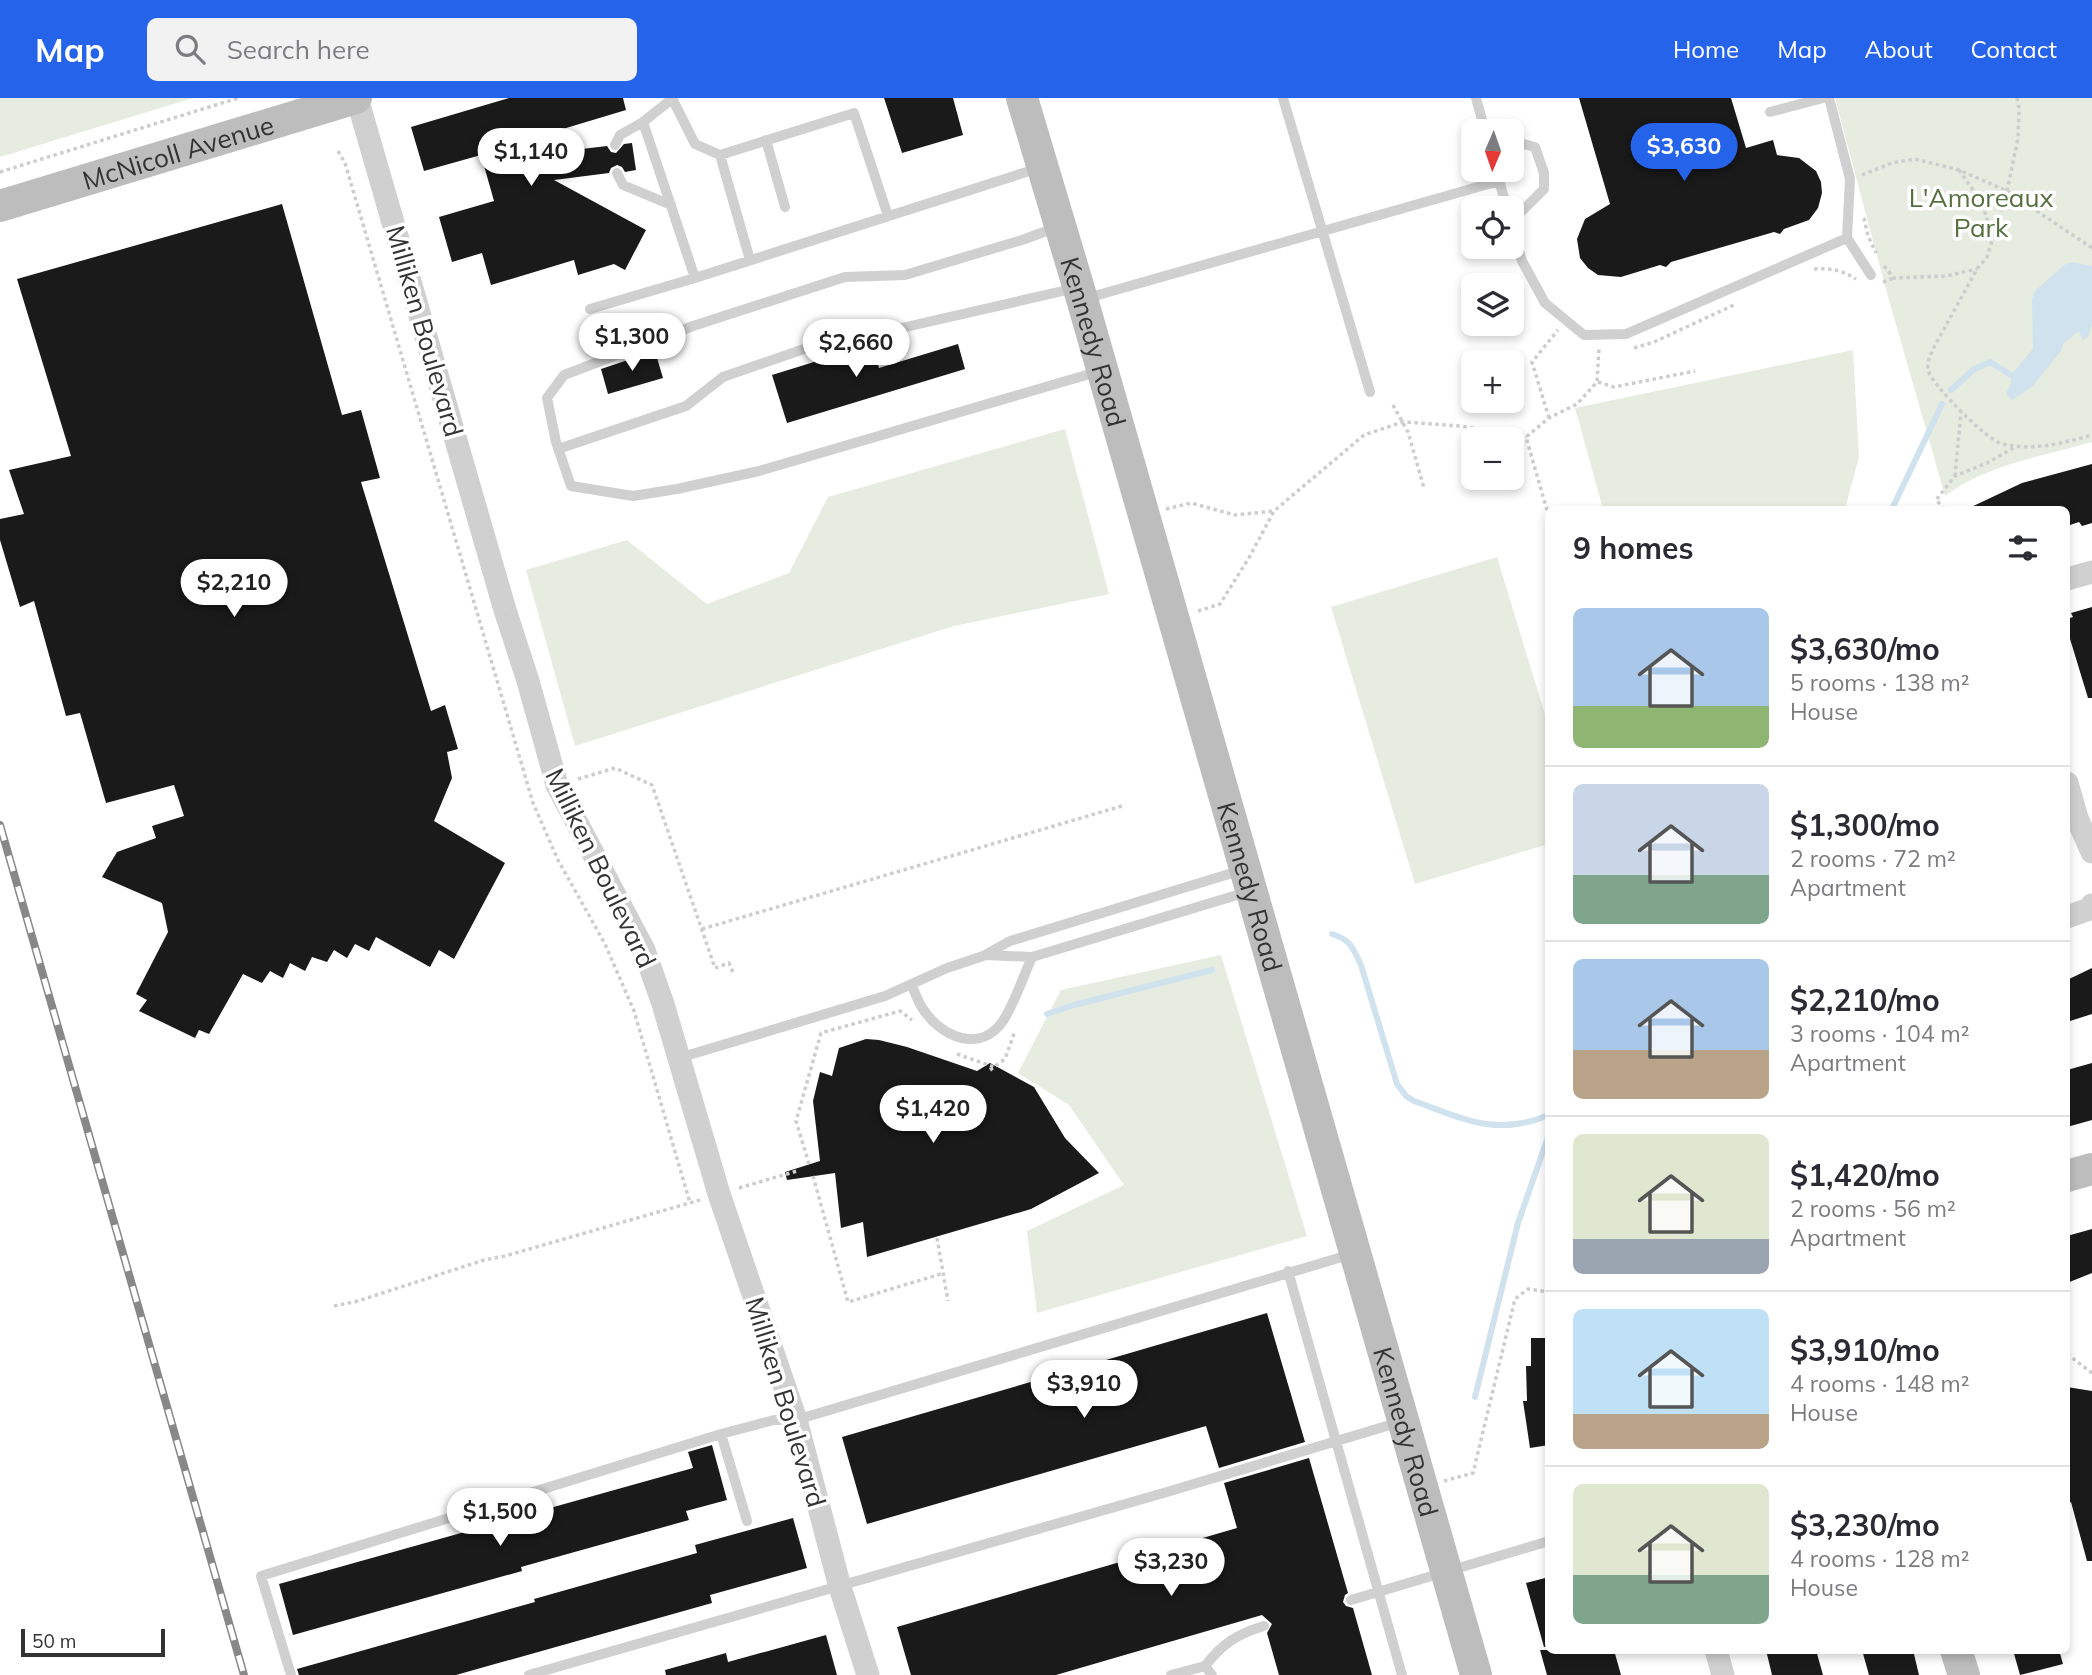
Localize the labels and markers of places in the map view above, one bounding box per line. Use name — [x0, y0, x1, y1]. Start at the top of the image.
pin: $3,630 — [1627, 123, 1741, 183]
pin: $1,140 — [474, 129, 588, 188]
pin: $1,300 — [575, 314, 689, 373]
pin: $2,660 — [799, 320, 913, 379]
pin: $2,210 — [177, 560, 291, 619]
pin: $1,420 — [876, 1086, 990, 1145]
pin: $3,910 — [1027, 1360, 1141, 1420]
pin: $1,500 — [443, 1488, 557, 1548]
pin: $3,230 — [1114, 1538, 1228, 1598]

